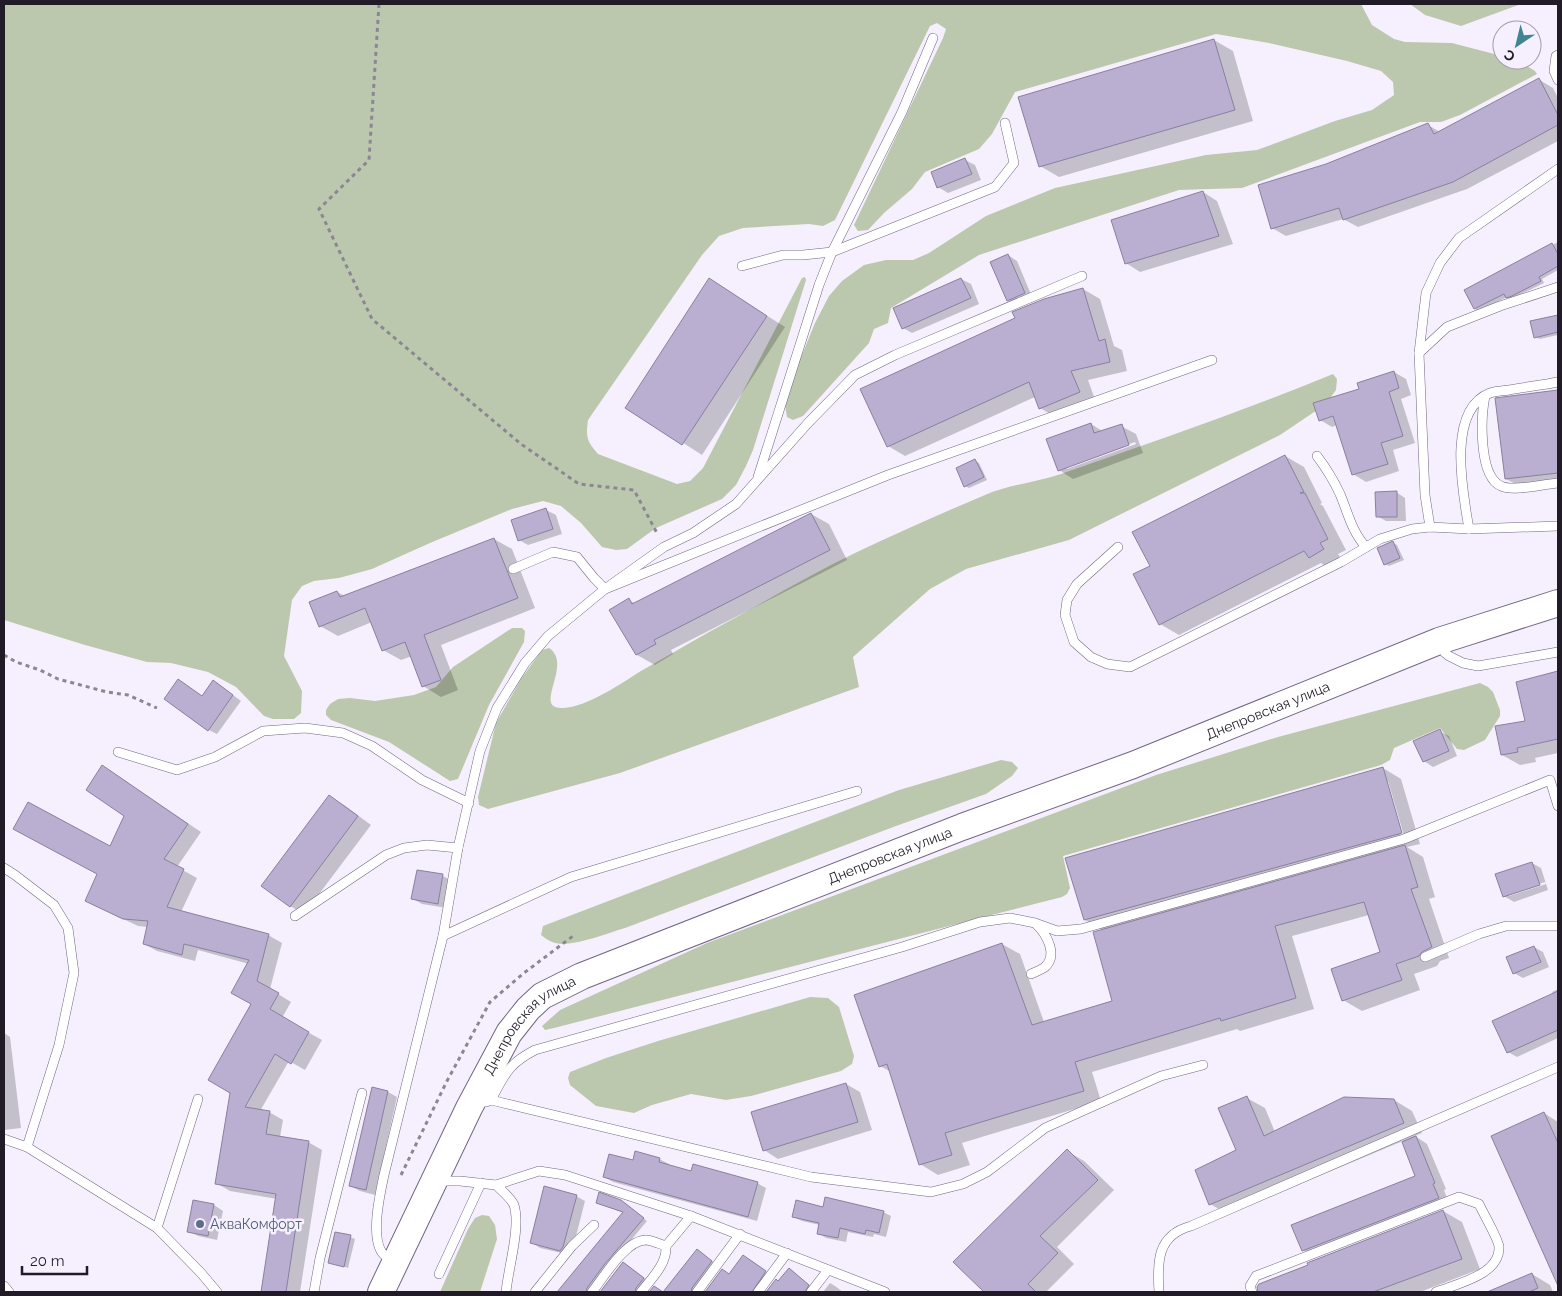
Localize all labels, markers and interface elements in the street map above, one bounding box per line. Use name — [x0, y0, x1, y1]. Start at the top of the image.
north arrow — [1492, 20, 1542, 70]
text: С — [1501, 46, 1518, 65]
street label: Днепровская улица — [1204, 678, 1332, 743]
street label: Днепровская улица — [825, 824, 954, 887]
street label: Днепровская улица — [480, 973, 578, 1077]
place label: АкваКомфорт — [210, 1216, 302, 1232]
marker: АкваКомфорт — [194, 1218, 206, 1230]
scale bar — [22, 1244, 88, 1276]
text: 20 m — [30, 1252, 65, 1270]

